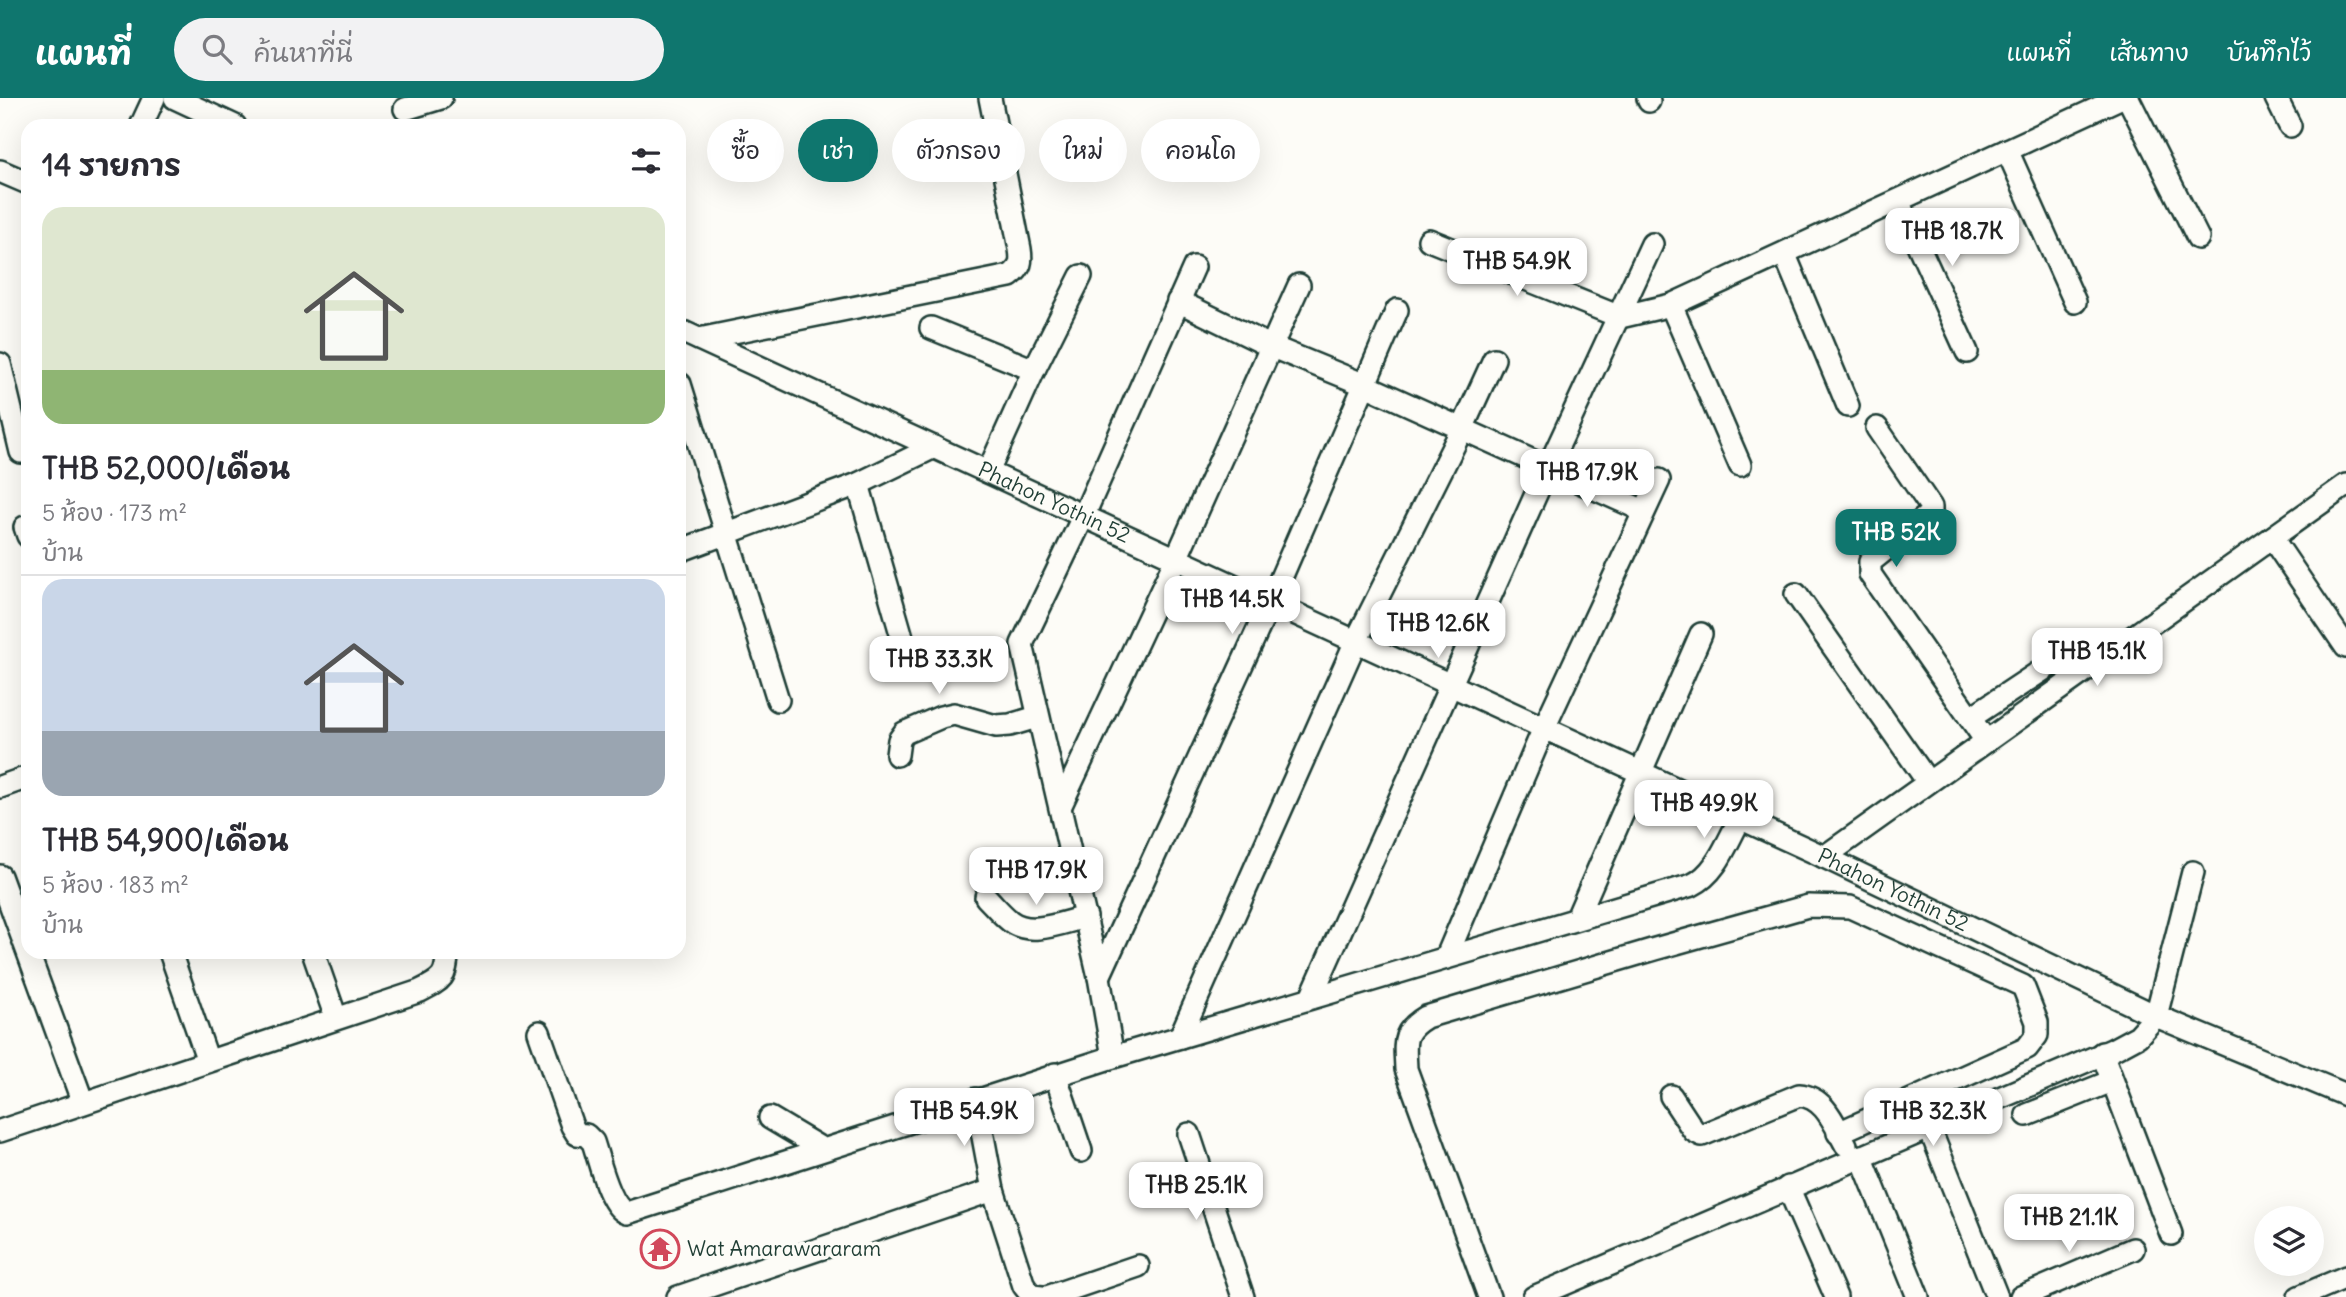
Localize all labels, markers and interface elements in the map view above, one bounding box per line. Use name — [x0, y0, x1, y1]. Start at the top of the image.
search box — [174, 18, 664, 81]
icon: search — [198, 30, 236, 68]
text: แผนที่ — [35, 32, 132, 74]
text: ค้นหาที่นี่ — [254, 36, 353, 69]
text: แผนที่ — [2006, 37, 2071, 67]
text: เส้นทาง — [2109, 37, 2189, 67]
text: บันทึกไว้ — [2227, 37, 2311, 67]
chip: ซื้อ — [707, 119, 784, 182]
chip: เช่า — [798, 119, 878, 182]
chip: ตัวกรอง — [892, 119, 1025, 182]
chip: ใหม่ — [1039, 119, 1127, 182]
chip: คอนโด — [1141, 119, 1260, 182]
icon: filters — [627, 142, 665, 180]
text: 14 รายการ — [42, 146, 181, 184]
pin: THB 18.7K — [1872, 208, 2032, 268]
text: THB 18.7K — [1901, 216, 2003, 245]
pin: THB 54.9K — [1437, 238, 1597, 298]
text: THB 54.9K — [1463, 246, 1571, 275]
icon: home — [291, 253, 417, 379]
text: THB 52,000/เดือน — [42, 449, 290, 487]
pin: THB 17.9K — [1507, 450, 1667, 509]
street label: Phahon Yothin 52 — [974, 456, 1135, 549]
text: THB 17.9K — [1536, 457, 1638, 486]
text: 5 ห้อง · 173 m² — [42, 498, 187, 527]
pin: THB 52K — [1831, 510, 1961, 569]
text: THB 52K — [1851, 517, 1941, 546]
text: บ้าน — [42, 538, 83, 567]
pin: THB 14.5K — [1152, 576, 1312, 636]
text: THB 14.5K — [1180, 584, 1284, 613]
pin: THB 12.6K — [1358, 601, 1518, 660]
text: THB 12.6K — [1386, 608, 1490, 637]
icon: home — [291, 625, 417, 751]
pin: THB 15.1K — [2017, 628, 2177, 688]
pin: THB 33.3K — [859, 636, 1019, 696]
text: THB 15.1K — [2048, 636, 2146, 665]
text: THB 33.3K — [885, 644, 993, 673]
pin: THB 49.9K — [1624, 780, 1784, 840]
text: THB 49.9K — [1650, 788, 1758, 817]
text: THB 54,900/เดือน — [42, 821, 289, 859]
street label: Phahon Yothin 52 — [1813, 842, 1973, 937]
pin: THB 17.9K — [956, 848, 1116, 907]
text: THB 17.9K — [985, 855, 1087, 884]
text: 5 ห้อง · 183 m² — [42, 870, 189, 899]
text: บ้าน — [42, 910, 83, 939]
pin: THB 54.9K — [884, 1088, 1044, 1148]
pin: THB 32.3K — [1853, 1088, 2013, 1148]
text: THB 54.9K — [910, 1096, 1018, 1125]
text: THB 32.3K — [1880, 1096, 1986, 1125]
pin: THB 25.1K — [1116, 1162, 1276, 1222]
text: THB 25.1K — [1145, 1170, 1247, 1199]
pin: THB 21.1K — [1989, 1194, 2149, 1254]
text: THB 21.1K — [2020, 1202, 2118, 1231]
map controls — [2254, 1206, 2324, 1276]
button: layers — [2254, 1206, 2324, 1276]
temple icon: Wat Amarawararam — [639, 1228, 681, 1270]
place label: Wat Amarawararam — [687, 1235, 881, 1262]

